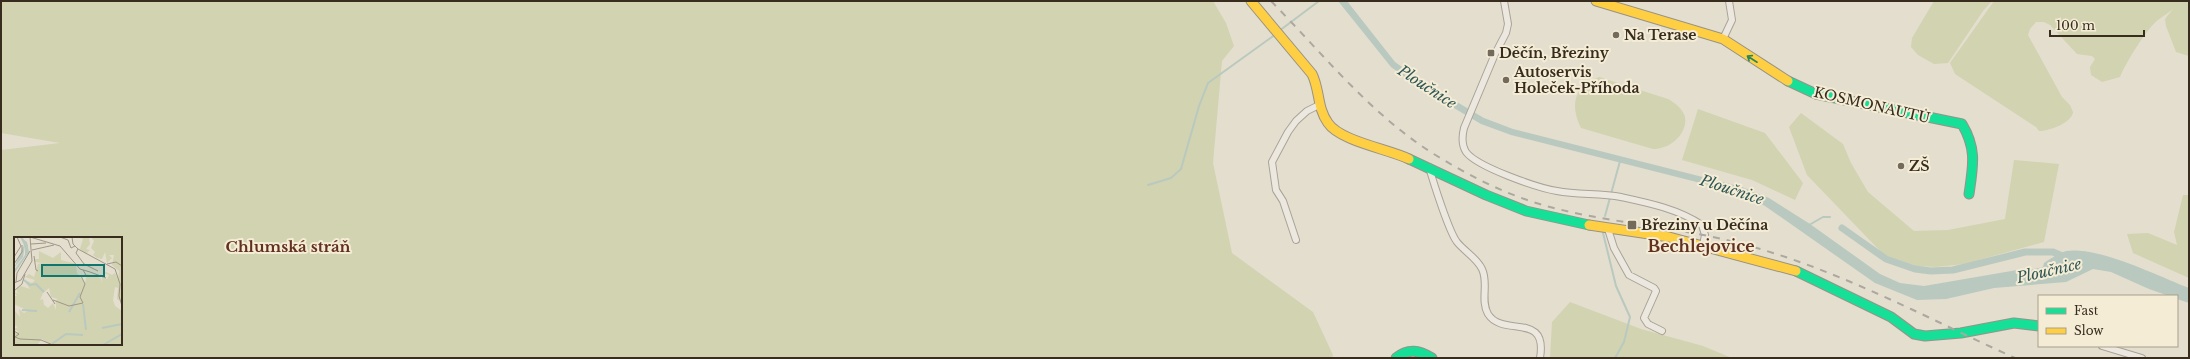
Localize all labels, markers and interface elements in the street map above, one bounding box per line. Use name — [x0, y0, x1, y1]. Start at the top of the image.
scale bar — [2050, 12, 2144, 38]
text: 100 m — [2056, 18, 2095, 33]
place label: Na Terase — [1624, 26, 1696, 44]
marker: Na Terase — [1611, 30, 1621, 40]
place label: Děčín, Březiny — [1499, 44, 1610, 62]
marker: Děčín, Březiny — [1486, 48, 1496, 58]
one-way arrow — [1746, 54, 1758, 62]
water label: Ploučnice — [1394, 60, 1460, 113]
place label: Autoservis Holeček-Příhoda — [1513, 63, 1639, 97]
marker: Autoservis Holeček-Příhoda — [1501, 75, 1511, 85]
street label: KOSMONAUTŮ — [1812, 82, 1932, 127]
place label: ZŠ — [1909, 156, 1929, 175]
marker: ZŠ — [1896, 161, 1906, 171]
water label: Ploučnice — [1697, 170, 1767, 209]
place label: Březiny u Děčína — [1641, 216, 1768, 234]
marker: Březiny u Děčína — [1626, 219, 1638, 231]
district label: Bechlejovice — [1647, 236, 1755, 256]
inset map — [14, 237, 122, 345]
district label: Chlumská stráň — [226, 237, 351, 256]
water label: Ploučnice — [2014, 254, 2083, 287]
legend — [2038, 295, 2178, 347]
text: Fast — [2074, 303, 2099, 318]
text: Slow — [2074, 323, 2104, 338]

